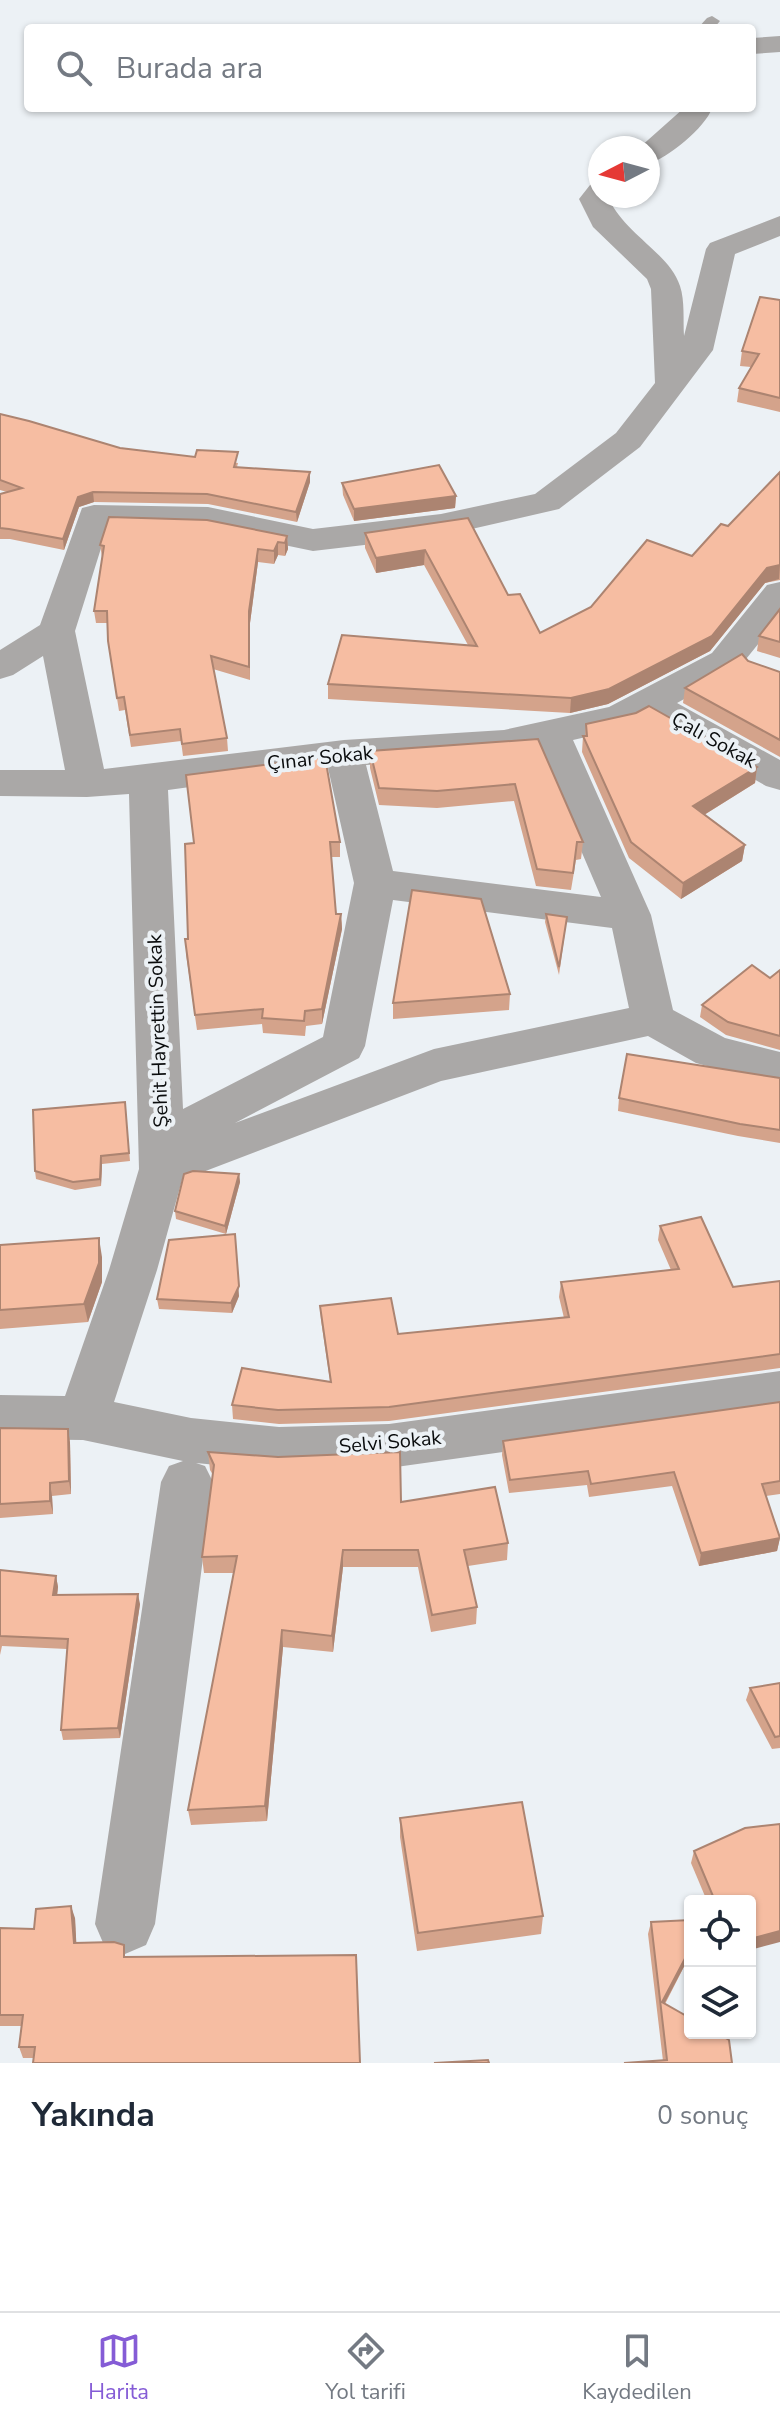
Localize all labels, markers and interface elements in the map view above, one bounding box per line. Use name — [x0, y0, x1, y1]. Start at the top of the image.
search box — [24, 24, 756, 112]
icon: search — [52, 46, 96, 90]
text: Burada ara — [116, 48, 263, 89]
north arrow — [588, 136, 660, 208]
street label: Çalı Sokak — [667, 706, 762, 775]
street label: Çınar Sokak — [266, 739, 375, 777]
street label: Şehit Hayrettin Sokak — [141, 933, 175, 1128]
street label: Selvi Sokak — [338, 1424, 443, 1460]
map controls — [684, 1895, 756, 2039]
button: locate — [684, 1895, 756, 1967]
button: layers — [684, 1967, 756, 2039]
text: Yakında — [32, 2092, 155, 2138]
text: 0 sonuç — [657, 2098, 748, 2133]
tab: Harita — [88, 2329, 149, 2407]
tab: Yol tarifi — [325, 2329, 406, 2407]
tab: Kaydedilen — [582, 2329, 692, 2407]

